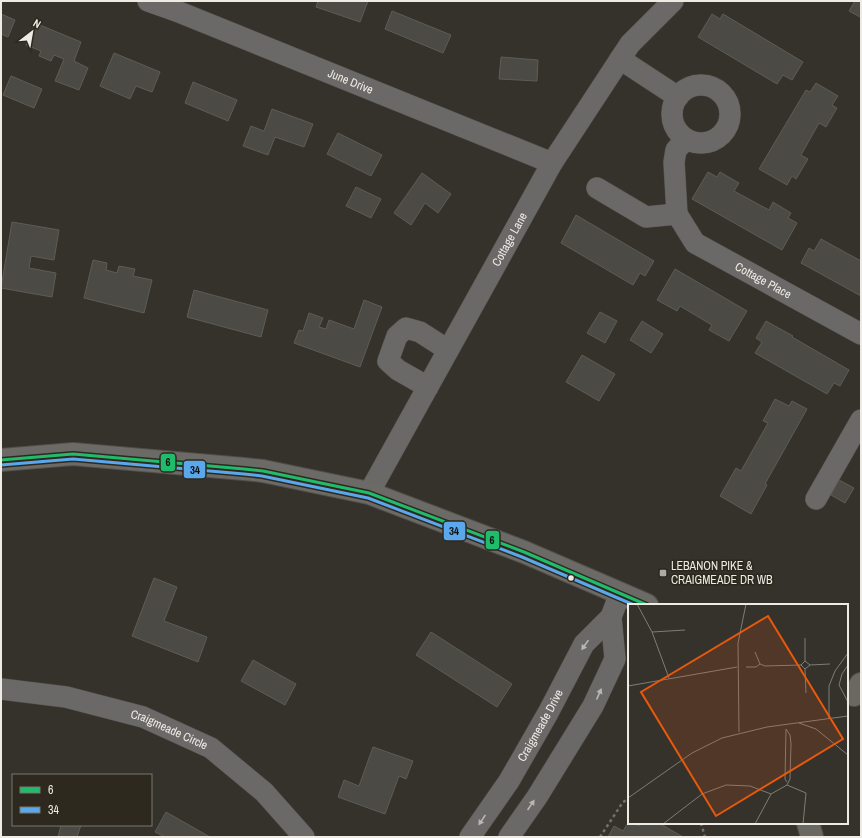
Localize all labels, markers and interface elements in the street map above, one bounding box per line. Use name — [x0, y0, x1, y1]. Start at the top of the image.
north arrow — [12, 12, 52, 52]
text: N — [31, 16, 44, 31]
street label: June Drive — [325, 65, 376, 98]
street label: Cottage Lane — [488, 210, 531, 269]
street label: Cottage Place — [732, 258, 794, 302]
line badge: 6 — [160, 453, 176, 472]
text: 6 — [165, 455, 171, 469]
line badge: 34 — [183, 460, 206, 479]
text: 34 — [190, 463, 200, 477]
line badge: 34 — [443, 521, 466, 541]
text: 34 — [449, 524, 459, 538]
line badge: 6 — [485, 530, 500, 550]
text: 6 — [489, 533, 495, 547]
place label: LEBANON PIKE & CRAIGMEADE DR WB — [671, 558, 773, 588]
marker: LEBANON PIKE & CRAIGMEADE DR WB — [658, 568, 668, 578]
unlabelled marker — [566, 573, 576, 583]
inset map — [628, 604, 848, 824]
one-way arrow — [581, 640, 589, 651]
street label: Craigmeade Drive — [514, 687, 567, 765]
one-way arrow — [596, 687, 602, 699]
street label: Craigmeade Circle — [129, 706, 210, 753]
legend — [12, 774, 152, 826]
text: 6 — [48, 782, 53, 798]
one-way arrow — [528, 799, 535, 811]
text: 34 — [48, 802, 59, 818]
one-way arrow — [478, 815, 486, 826]

